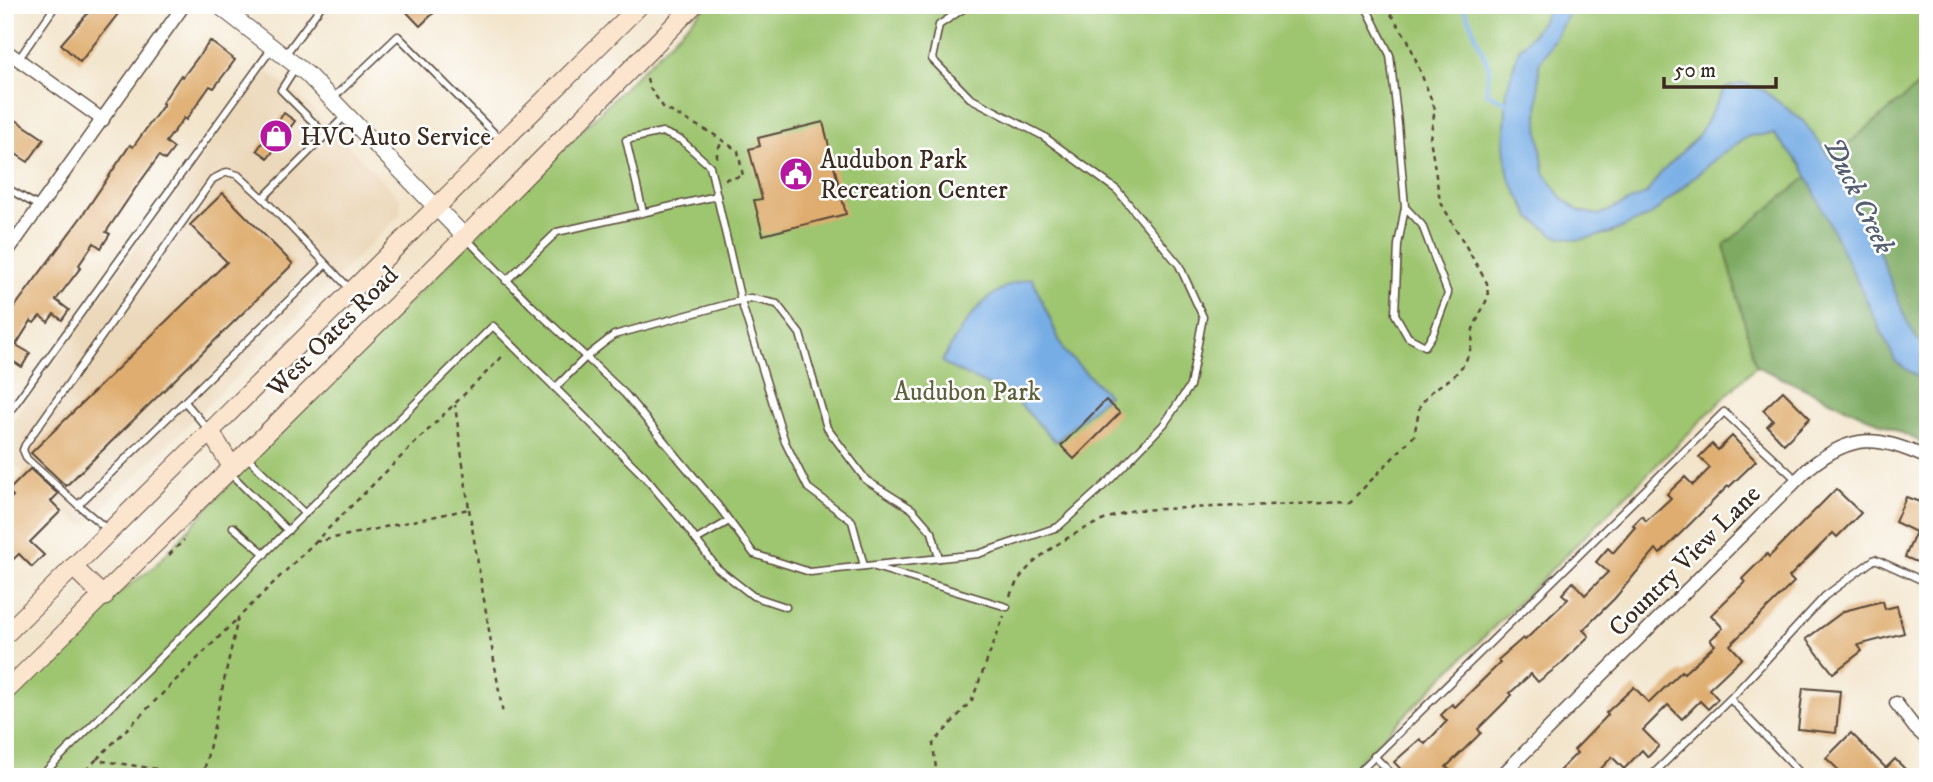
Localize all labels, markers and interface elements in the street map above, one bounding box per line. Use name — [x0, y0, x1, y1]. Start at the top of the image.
scale bar — [1664, 46, 1776, 90]
text: 50 m — [1674, 58, 1716, 84]
shop icon: HVC Auto Service — [257, 117, 295, 155]
place label: HVC Auto Service — [300, 121, 491, 154]
water label: Duck Creek — [1815, 132, 1902, 260]
place label: Audubon Park Recreation Center — [820, 144, 1008, 207]
public building icon: Audubon Park Recreation Center — [777, 155, 815, 193]
street label: West Oates Road — [260, 259, 406, 405]
park label: Audubon Park — [893, 376, 1041, 409]
street label: Country View Lane — [1602, 478, 1768, 644]

